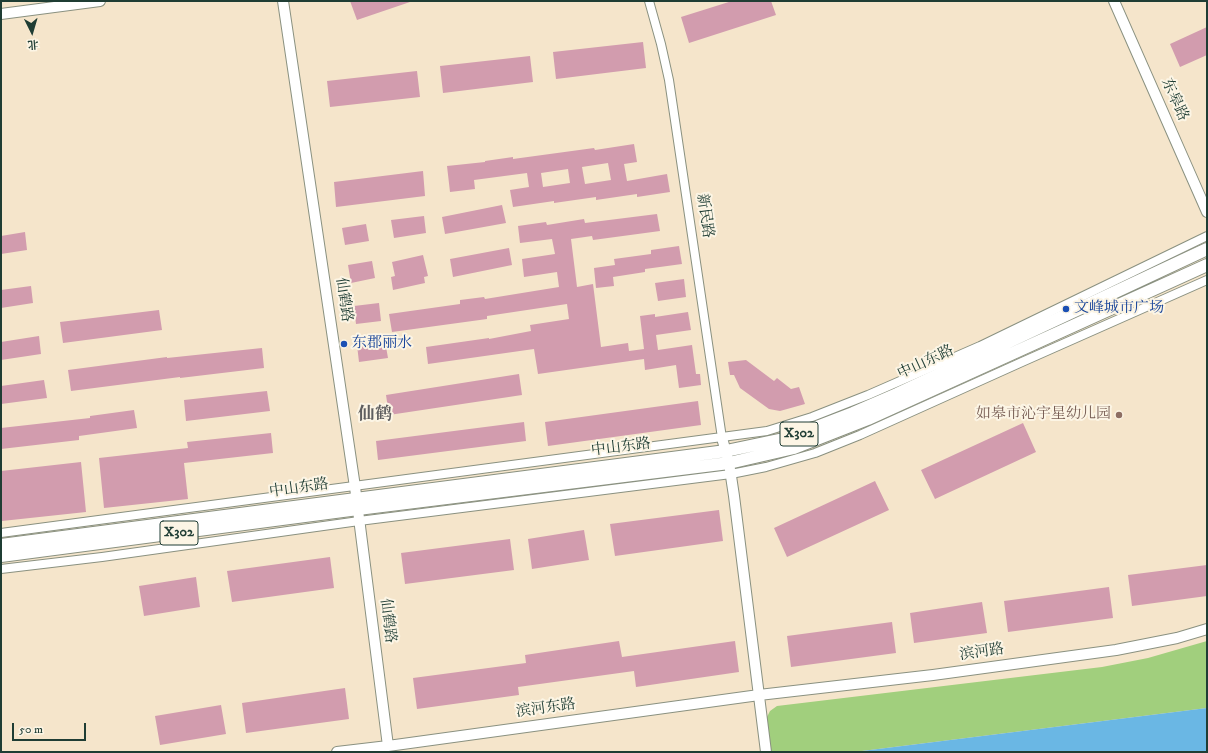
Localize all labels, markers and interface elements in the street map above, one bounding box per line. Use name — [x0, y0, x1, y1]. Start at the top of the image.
north arrow — [12, 12, 52, 52]
text: 北 — [27, 37, 39, 51]
street label: 东皋路 — [1157, 76, 1191, 124]
street label: 新民路 — [692, 192, 716, 240]
street label: 仙鹤路 — [331, 276, 355, 324]
place label: 文峰城市广场 — [1074, 300, 1164, 318]
marker: 文峰城市广场 — [1061, 304, 1071, 314]
place label: 东郡丽水 — [352, 335, 412, 353]
marker: 东郡丽水 — [339, 339, 349, 349]
street label: 中山东路 — [895, 342, 957, 384]
district label: 仙鹤 — [358, 405, 392, 425]
place label: 如皋市沁宇星幼儿园 — [976, 406, 1111, 424]
marker: 如皋市沁宇星幼儿园 — [1114, 410, 1124, 420]
road number: X302 — [780, 422, 818, 446]
street label: 中山东路 — [590, 435, 652, 461]
street label: 中山东路 — [268, 476, 330, 502]
road number: X302 — [160, 521, 198, 545]
street label: 仙鹤路 — [375, 598, 399, 644]
street label: 滨河路 — [958, 641, 1006, 665]
street label: 滨河东路 — [515, 696, 577, 722]
scale bar — [14, 715, 88, 741]
text: 50 m — [19, 722, 43, 737]

